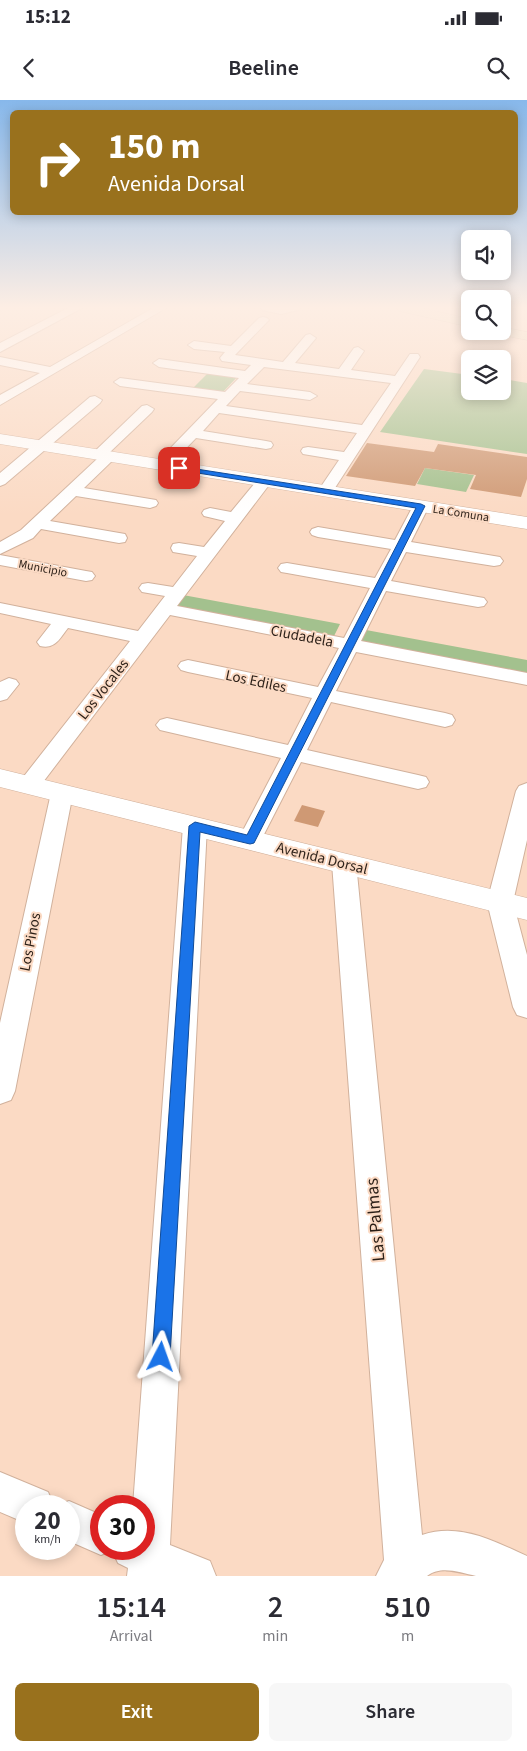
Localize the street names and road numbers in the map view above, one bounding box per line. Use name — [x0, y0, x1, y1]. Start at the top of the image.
street label: La Comuna — [432, 501, 490, 526]
street label: Municipio — [17, 555, 69, 582]
street label: Ciudadela — [269, 620, 335, 653]
street label: Los Vocales — [73, 654, 134, 724]
street label: Los Ediles — [223, 665, 288, 698]
street label: Avenida Dorsal — [274, 837, 370, 880]
street label: Los Pinos — [15, 911, 46, 973]
street label: Las Palmas — [359, 1177, 392, 1263]

